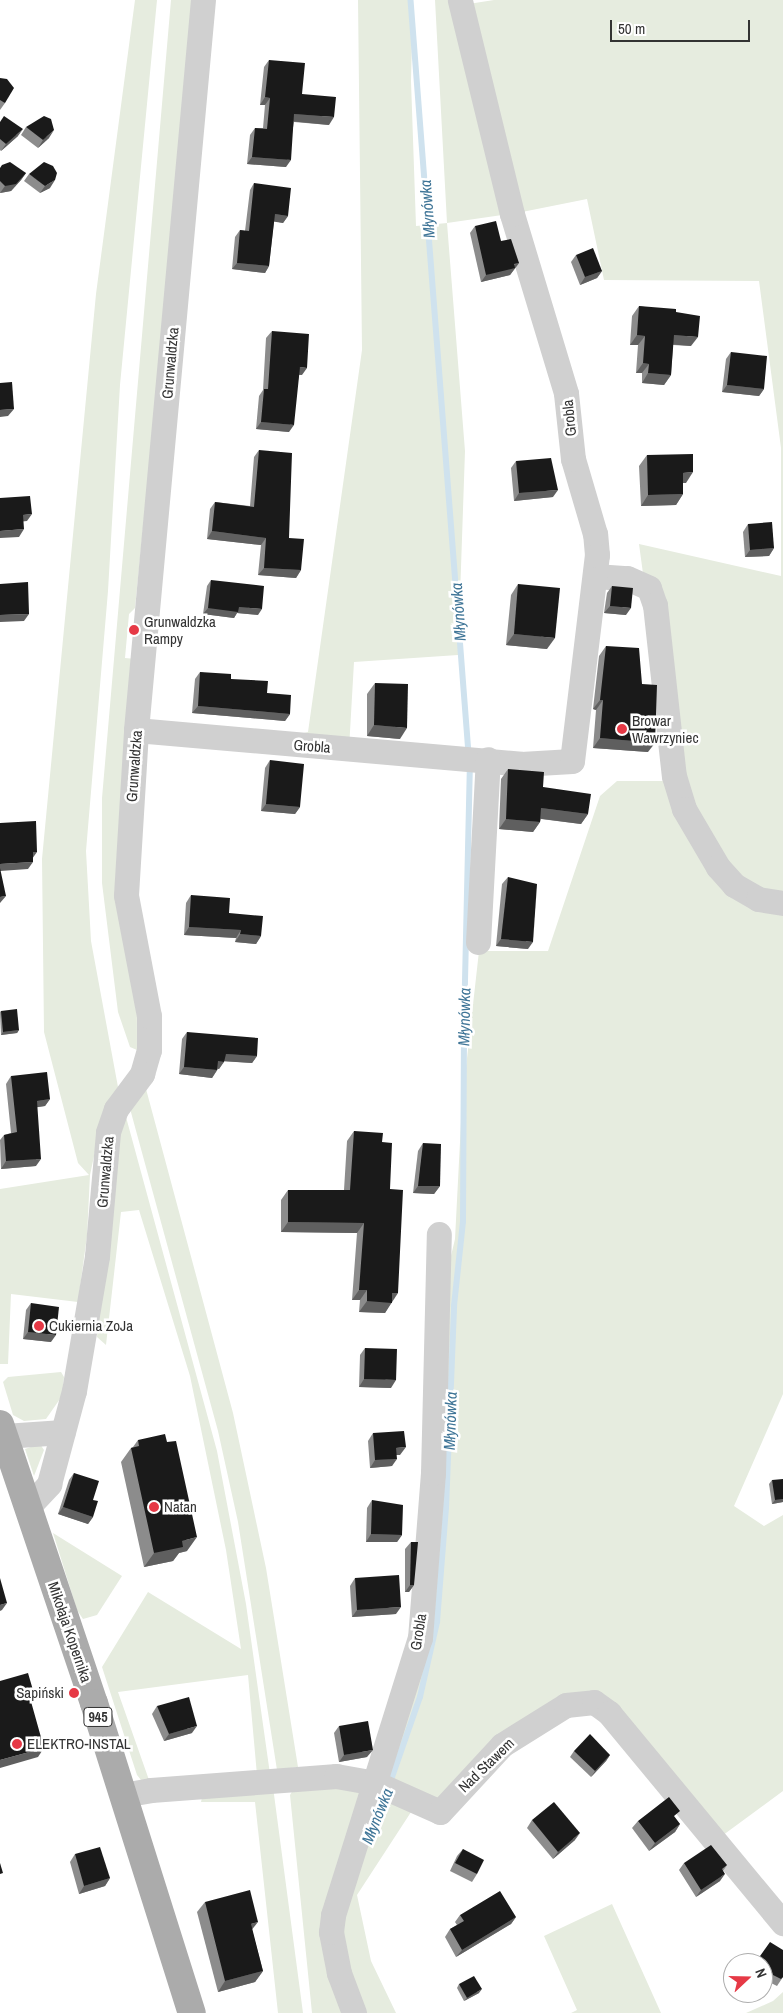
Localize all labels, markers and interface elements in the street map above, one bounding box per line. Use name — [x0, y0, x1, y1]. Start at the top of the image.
scale bar — [613, 10, 753, 42]
text: 50 m — [618, 18, 645, 39]
water label: Młynówka — [415, 179, 439, 239]
street label: Grunwaldzka — [158, 326, 182, 400]
street label: Grobla — [558, 399, 580, 437]
water label: Młynówka — [446, 582, 470, 642]
place label: Grunwaldzka Rampy — [144, 612, 216, 647]
marker: Grunwaldzka Rampy — [128, 624, 140, 636]
place label: Browar Wawrzyniec — [632, 711, 699, 746]
marker: Browar Wawrzyniec — [616, 723, 628, 735]
street label: Grunwaldzka — [123, 730, 145, 802]
street label: Grobla — [293, 736, 331, 756]
water label: Młynówka — [454, 988, 474, 1046]
street label: Grunwaldzka — [93, 1135, 117, 1209]
place label: Cukiernia ZoJa — [49, 1317, 133, 1335]
marker: Cukiernia ZoJa — [33, 1320, 45, 1332]
water label: Młynówka — [439, 1392, 461, 1450]
place label: Natan — [164, 1498, 197, 1516]
marker: Natan — [148, 1501, 160, 1513]
street label: Mikołaja Kopernika — [44, 1579, 96, 1685]
street label: Grobla — [406, 1612, 430, 1652]
place label: Sapiński — [16, 1684, 64, 1702]
marker: Sapiński — [68, 1687, 80, 1699]
road number: 945 — [83, 1705, 113, 1728]
street label: Nad Stawem — [454, 1734, 518, 1796]
place label: ELEKTRO-INSTAL — [27, 1735, 131, 1753]
marker: ELEKTRO-INSTAL — [11, 1738, 23, 1750]
water label: Młynówka — [357, 1785, 397, 1847]
north arrow — [723, 1953, 773, 2003]
text: N — [751, 1966, 771, 1980]

